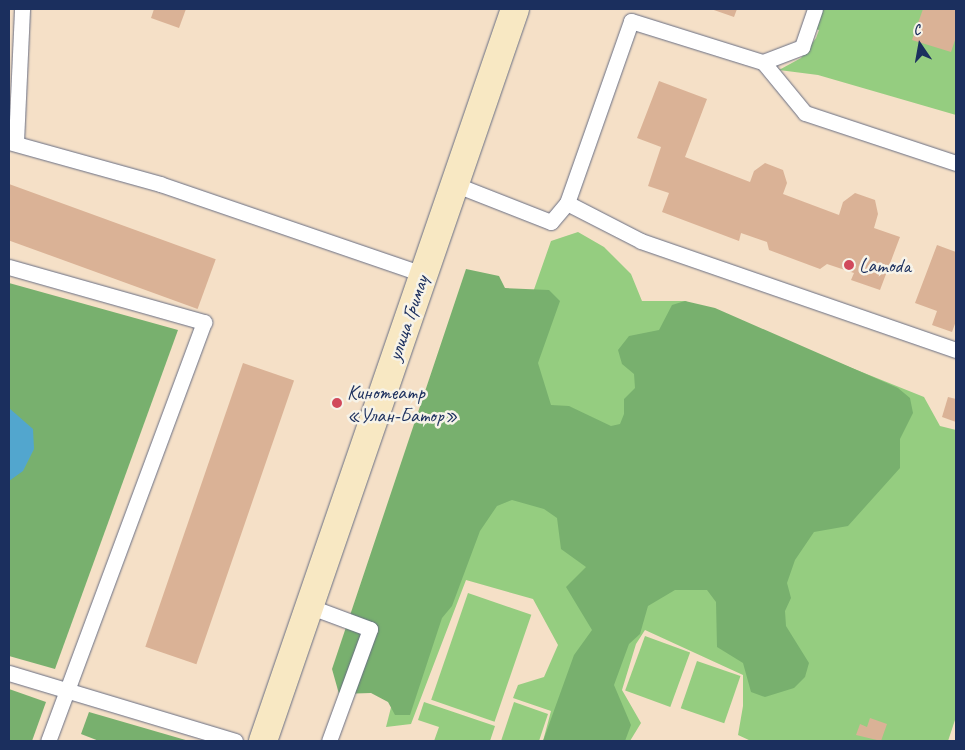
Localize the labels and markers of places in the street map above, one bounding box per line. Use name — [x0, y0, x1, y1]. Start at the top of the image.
place label: Lamoda — [859, 253, 911, 277]
marker: Lamoda — [843, 259, 855, 271]
place label: Кинотеатр «Улан-Батор» — [347, 380, 458, 427]
marker: Кинотеатр «Улан-Батор» — [331, 397, 343, 409]

